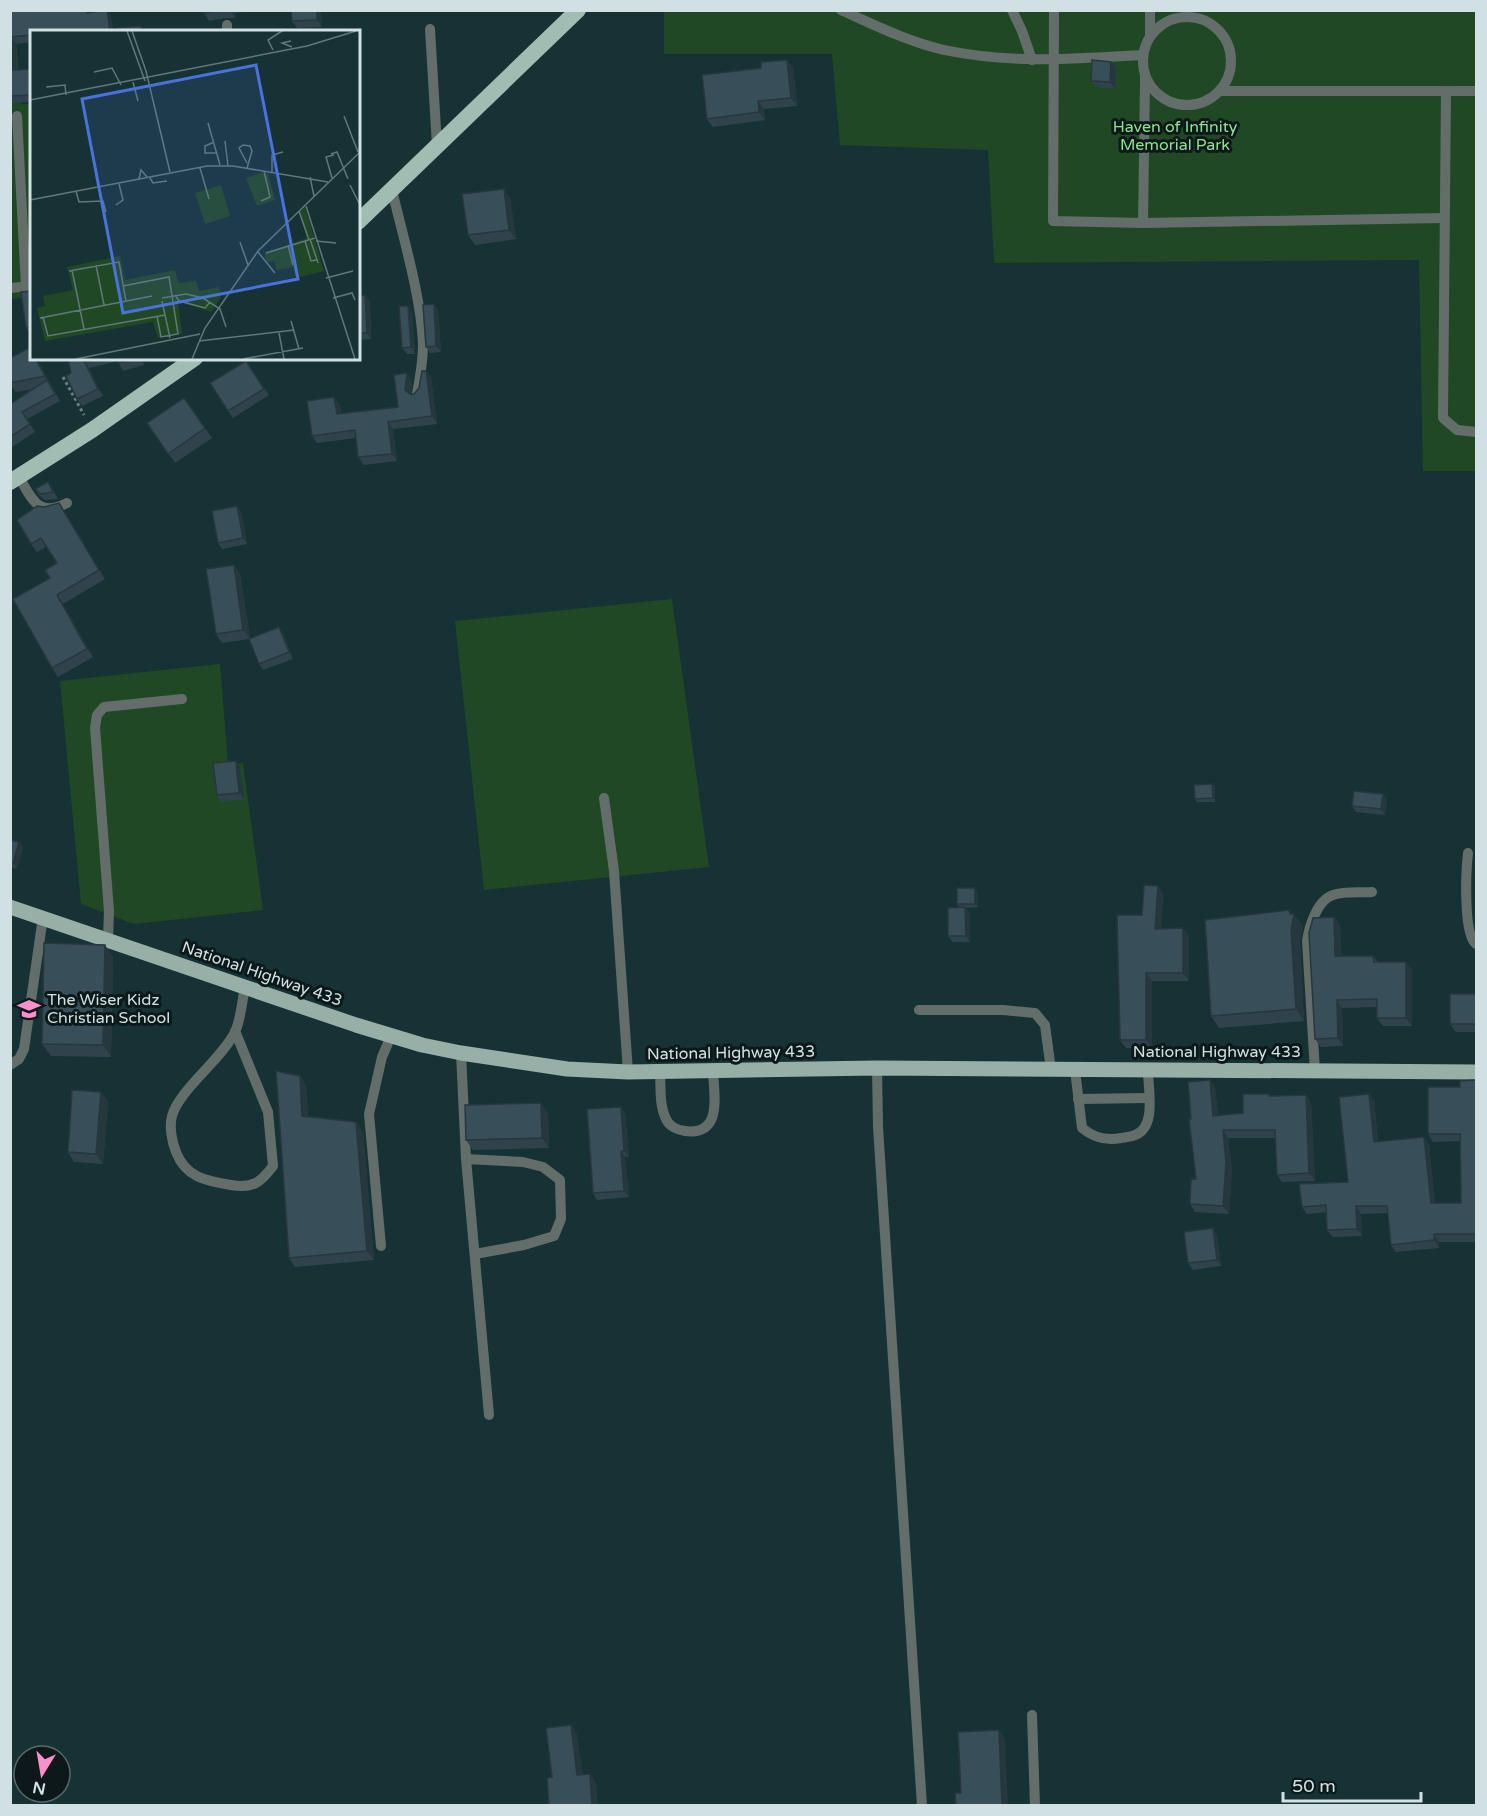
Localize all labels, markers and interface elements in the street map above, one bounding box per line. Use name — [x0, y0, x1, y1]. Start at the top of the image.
inset map — [30, 30, 360, 360]
park label: Haven of Infinity Memorial Park — [1113, 117, 1238, 155]
street label: National Highway 433 — [179, 937, 345, 1011]
place label: The Wiser Kidz Christian School — [47, 990, 170, 1028]
school or university icon: The Wiser Kidz Christian School — [16, 996, 42, 1022]
street label: National Highway 433 — [647, 1042, 815, 1064]
street label: National Highway 433 — [1133, 1042, 1301, 1062]
north arrow — [12, 1744, 72, 1804]
scale bar — [1283, 1765, 1421, 1803]
text: 50 m — [1292, 1775, 1336, 1797]
text: N — [31, 1777, 48, 1799]

